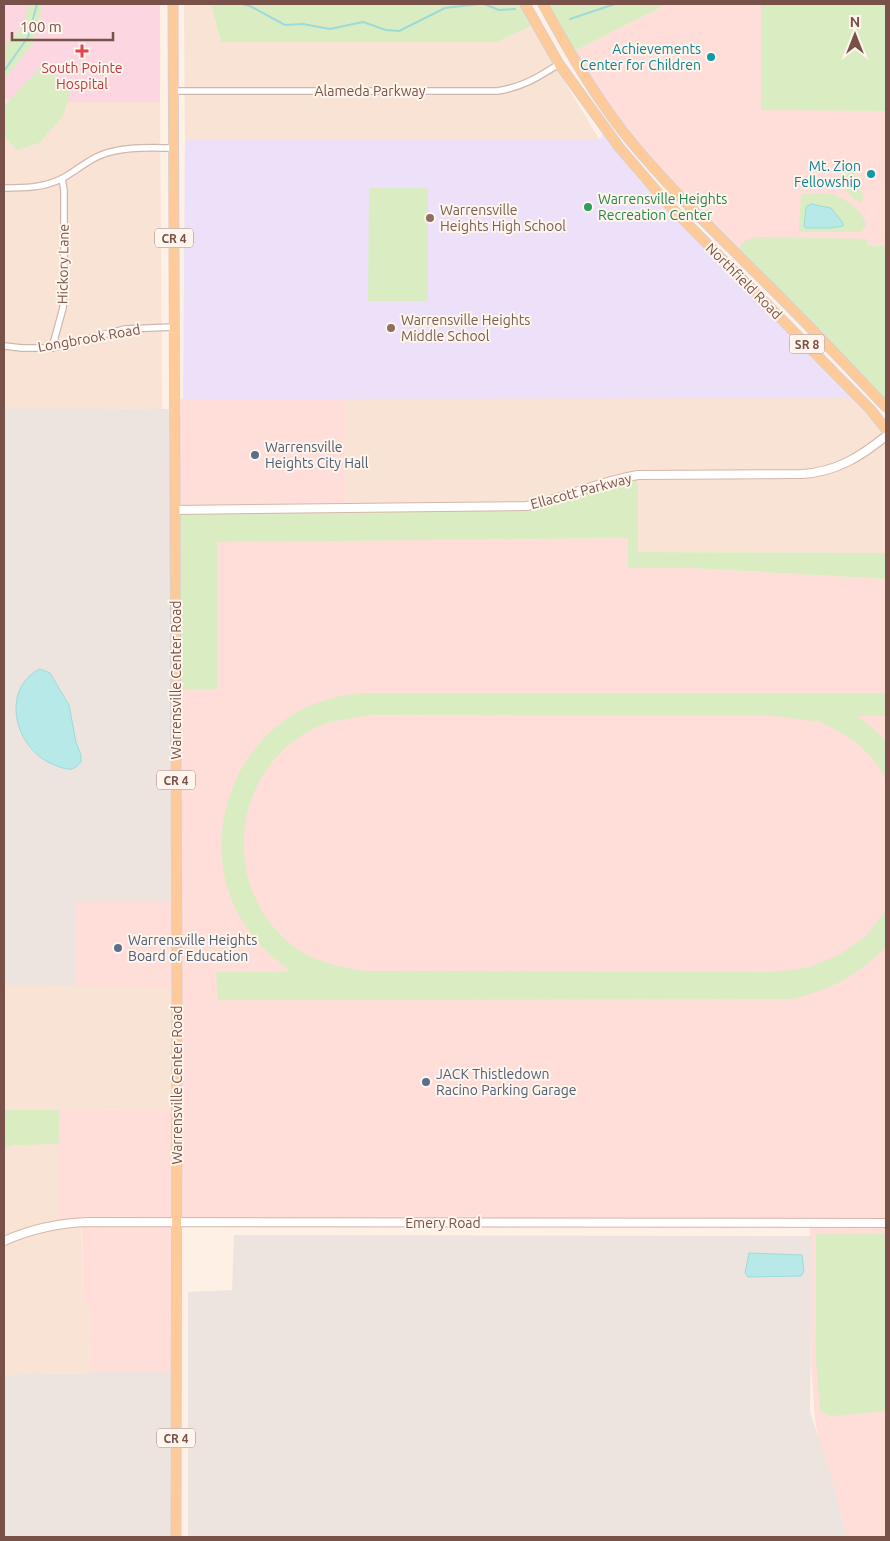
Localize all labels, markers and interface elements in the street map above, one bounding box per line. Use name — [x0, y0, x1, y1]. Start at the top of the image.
scale bar — [12, 10, 114, 42]
north arrow — [830, 10, 880, 60]
text: N — [850, 14, 860, 30]
text: 100 m — [20, 18, 62, 35]
place label: Achievements Center for Children — [580, 41, 701, 73]
marker: South Pointe Hospital — [75, 44, 89, 58]
marker: Achievements Center for Children — [705, 51, 717, 63]
place label: South Pointe Hospital — [41, 60, 123, 92]
street label: Alameda Parkway — [314, 83, 426, 99]
place label: Mt. Zion Fellowship — [794, 158, 861, 190]
marker: Mt. Zion Fellowship — [865, 168, 877, 180]
place label: Warrensville Heights Recreation Center — [598, 191, 727, 223]
marker: Warrensville Heights Recreation Center — [582, 201, 594, 213]
place label: Warrensville Heights High School — [440, 202, 566, 234]
marker: Warrensville Heights High School — [424, 212, 436, 224]
street label: Hickory Lane — [54, 224, 72, 304]
road number: CR 4 — [155, 228, 193, 248]
street label: Northfield Road — [703, 240, 785, 322]
place label: Warrensville Heights Middle School — [401, 312, 530, 344]
street label: Longbrook Road — [37, 321, 141, 355]
marker: Warrensville Heights Middle School — [385, 322, 397, 334]
road number: SR 8 — [790, 334, 824, 354]
place label: Warrensville Heights City Hall — [265, 439, 369, 471]
marker: Warrensville Heights City Hall — [249, 449, 261, 461]
street label: Ellacott Parkway — [529, 470, 633, 512]
street label: Warrensville Center Road — [168, 600, 184, 760]
road number: CR 4 — [157, 770, 195, 790]
place label: Warrensville Heights Board of Education — [128, 932, 257, 964]
marker: Warrensville Heights Board of Education — [112, 942, 124, 954]
street label: Warrensville Center Road — [169, 1005, 185, 1165]
place label: JACK Thistledown Racino Parking Garage — [436, 1066, 576, 1098]
marker: JACK Thistledown Racino Parking Garage — [420, 1076, 432, 1088]
street label: Emery Road — [405, 1215, 481, 1231]
road number: CR 4 — [157, 1429, 195, 1448]

